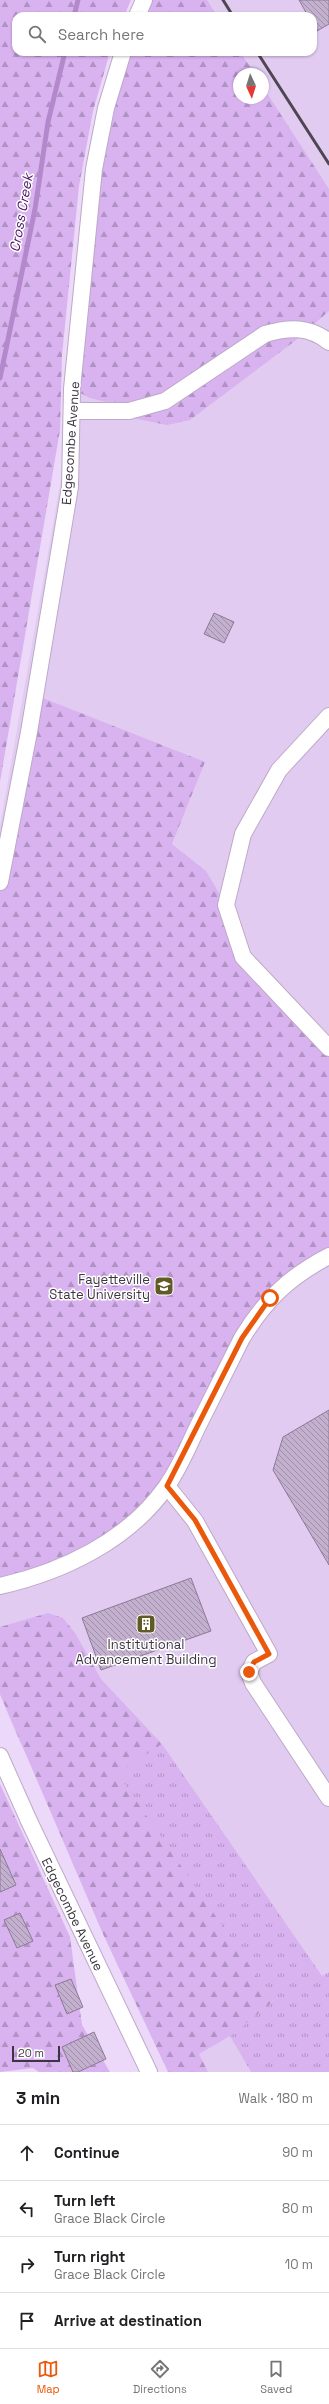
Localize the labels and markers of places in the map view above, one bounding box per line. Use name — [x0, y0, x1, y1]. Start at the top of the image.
place label: Fayetteville State University — [49, 1271, 150, 1303]
school or university icon: Fayetteville State University — [153, 1275, 175, 1297]
building icon: Institutional Advancement Building — [135, 1613, 157, 1635]
place label: Institutional Advancement Building — [75, 1636, 217, 1668]

